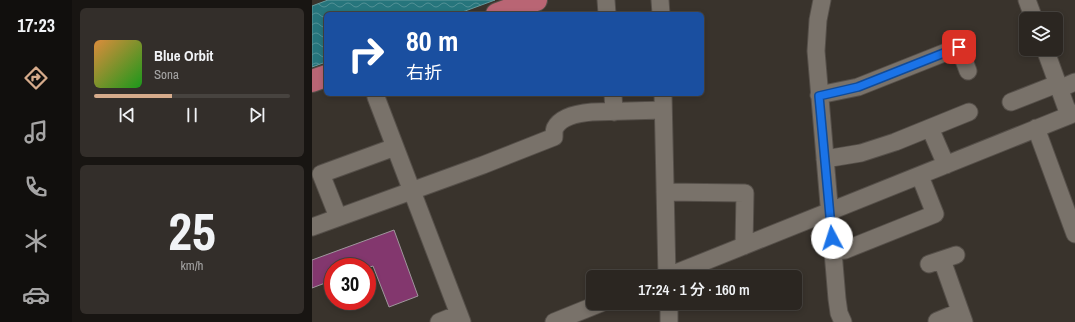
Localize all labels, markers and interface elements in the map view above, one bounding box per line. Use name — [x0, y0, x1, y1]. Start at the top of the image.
map controls — [1019, 12, 1063, 56]
button: layers — [1019, 12, 1063, 56]
text: 17:23 — [17, 13, 55, 38]
text: 80 m — [406, 22, 458, 60]
icon: right — [340, 28, 392, 80]
pin — [942, 30, 976, 64]
icon: arrive — [948, 36, 970, 58]
text: Blue Orbit — [154, 45, 213, 66]
text: 右折 — [406, 60, 442, 85]
icon: directions — [22, 64, 50, 92]
text: Sona — [154, 66, 179, 83]
icon: previous — [116, 104, 138, 126]
icon: pause — [181, 104, 203, 126]
icon: next — [246, 104, 268, 126]
icon: music — [22, 118, 50, 146]
icon: phone — [22, 173, 50, 201]
text: 25 — [168, 196, 216, 266]
position arrow — [811, 217, 853, 259]
icon: climate — [22, 227, 50, 255]
text: km/h — [180, 257, 204, 274]
speed limit sign: 30 — [324, 258, 376, 310]
text: 17:24 · 1 分 · 160 m — [638, 279, 750, 300]
icon: car — [22, 281, 50, 309]

